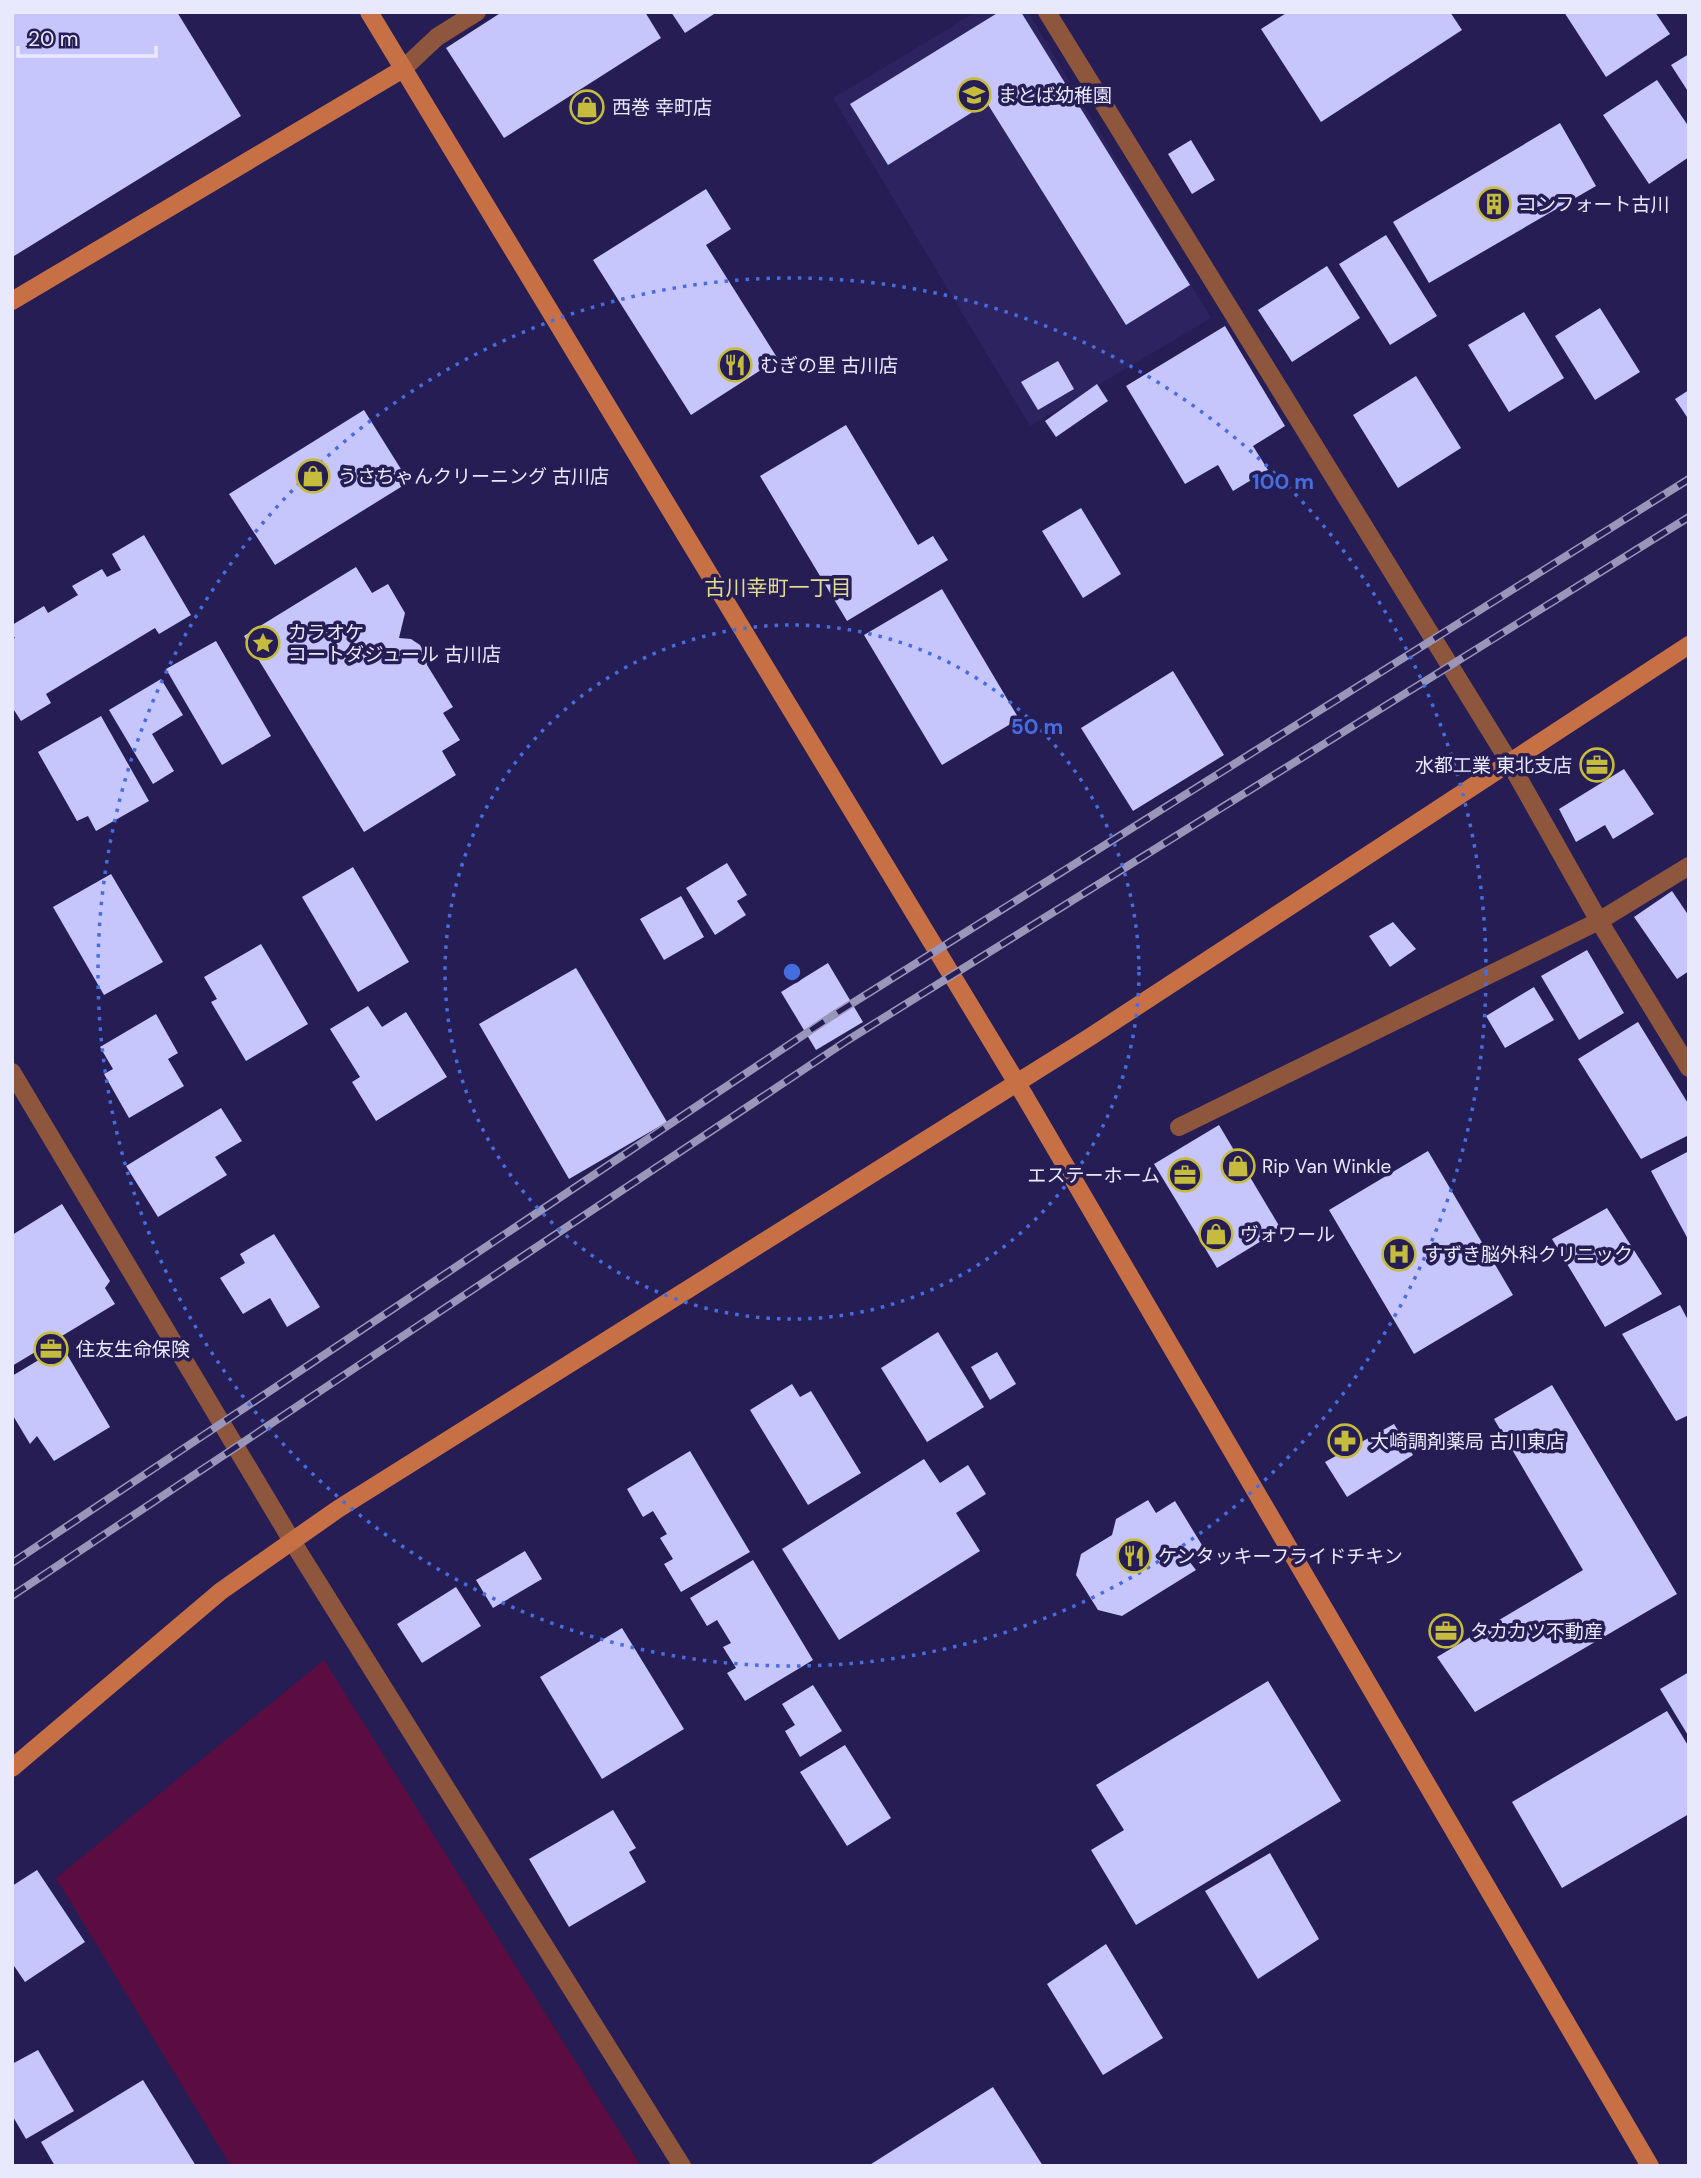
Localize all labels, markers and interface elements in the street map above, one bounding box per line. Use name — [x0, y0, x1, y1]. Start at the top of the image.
scale bar — [18, 14, 156, 58]
text: 20 m — [28, 25, 79, 53]
school or university icon: まとば幼稚園 — [955, 76, 993, 114]
place label: まとば幼稚園 — [998, 83, 1112, 108]
shop icon: 西巻 幸町店 — [568, 88, 606, 126]
place label: 西巻 幸町店 — [612, 95, 712, 120]
building icon: コンフォート古川 — [1475, 185, 1513, 223]
place label: コンフォート古川 — [1518, 192, 1669, 217]
restaurant icon: むぎの里 古川店 — [716, 346, 754, 384]
place label: むぎの里 古川店 — [760, 353, 898, 378]
shop icon: うさちゃんクリーニング 古川店 — [294, 457, 332, 495]
place label: うさちゃんクリーニング 古川店 — [338, 464, 609, 489]
text: 100 m — [1252, 468, 1314, 496]
district label: 古川幸町一丁目 — [705, 574, 852, 602]
place label: カラオケ コートダジュール 古川店 — [288, 620, 501, 667]
place icon: カラオケ コートダジュール 古川店 — [244, 624, 282, 662]
text: 50 m — [1011, 713, 1063, 741]
office icon: 水都工業 東北支店 — [1578, 746, 1616, 784]
place label: 水都工業 東北支店 — [1415, 753, 1572, 778]
centre of rings — [780, 960, 804, 984]
shop icon: Rip Van Winkle — [1219, 1147, 1257, 1185]
place label: Rip Van Winkle — [1262, 1154, 1391, 1179]
office icon: エステーホーム — [1166, 1156, 1204, 1194]
place label: エステーホーム — [1028, 1163, 1160, 1188]
shop icon: ヴォワール — [1197, 1215, 1235, 1253]
place label: ヴォワール — [1240, 1222, 1335, 1247]
hospital icon: すずき脳外科クリニック — [1380, 1235, 1418, 1273]
place label: すずき脳外科クリニック — [1424, 1242, 1633, 1267]
office icon: 住友生命保険 — [32, 1330, 70, 1368]
place label: 住友生命保険 — [76, 1337, 190, 1362]
pharmacy icon: 大崎調剤薬局 古川東店 — [1326, 1422, 1364, 1460]
place label: 大崎調剤薬局 古川東店 — [1370, 1429, 1565, 1454]
restaurant icon: ケンタッキーフライドチキン — [1115, 1537, 1153, 1575]
place label: ケンタッキーフライドチキン — [1158, 1544, 1403, 1569]
office icon: タカカツ不動産 — [1427, 1612, 1465, 1650]
place label: タカカツ不動産 — [1470, 1619, 1603, 1644]

